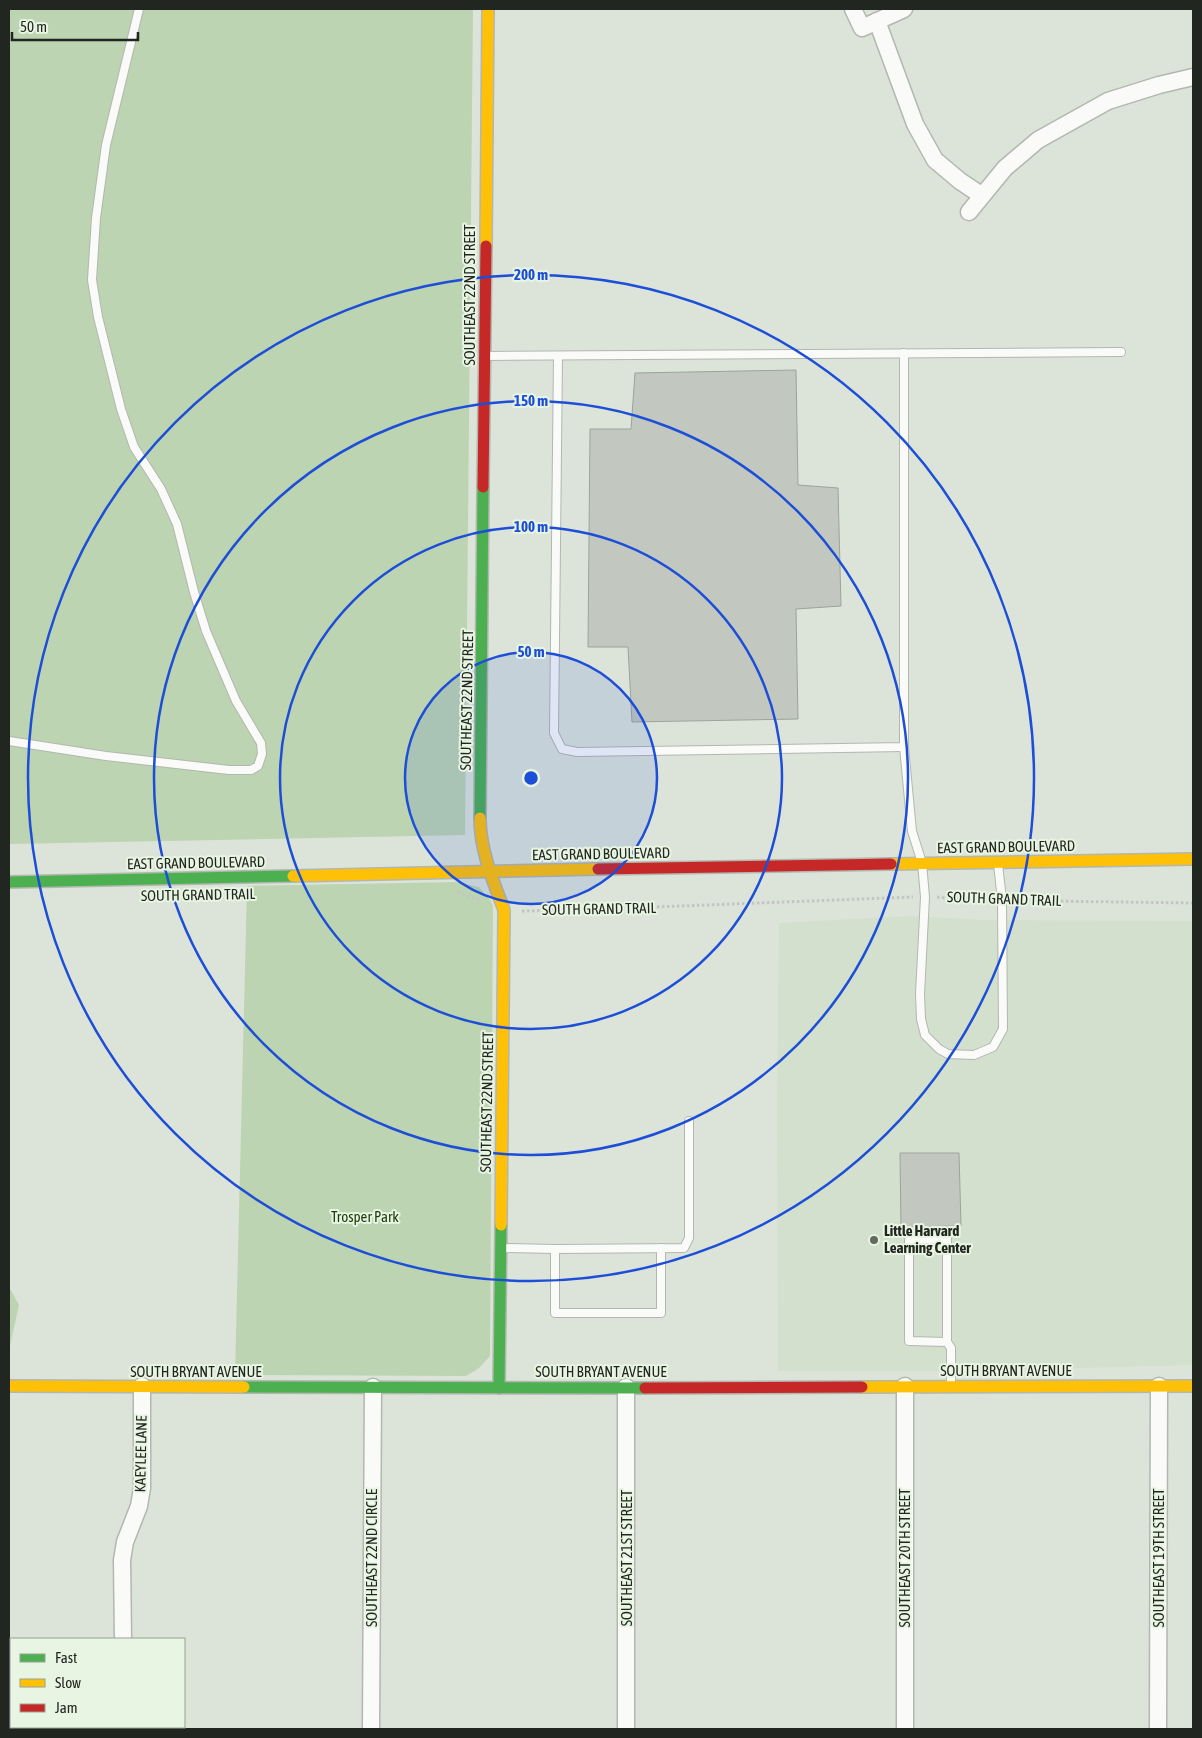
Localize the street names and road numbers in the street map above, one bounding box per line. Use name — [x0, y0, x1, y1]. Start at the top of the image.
street label: SOUTHEAST 22ND STREET — [461, 224, 478, 366]
street label: SOUTHEAST 22ND STREET — [457, 629, 476, 771]
street label: EAST GRAND BOULEVARD — [937, 837, 1075, 856]
street label: EAST GRAND BOULEVARD — [532, 844, 670, 863]
street label: EAST GRAND BOULEVARD — [127, 853, 265, 872]
street label: SOUTH GRAND TRAIL — [141, 885, 256, 904]
street label: SOUTH GRAND TRAIL — [947, 888, 1062, 909]
street label: SOUTH GRAND TRAIL — [542, 899, 657, 918]
street label: SOUTHEAST 22ND STREET — [477, 1031, 496, 1173]
street label: SOUTH BRYANT AVENUE — [940, 1362, 1072, 1379]
street label: SOUTH BRYANT AVENUE — [130, 1363, 262, 1380]
street label: SOUTH BRYANT AVENUE — [535, 1363, 667, 1380]
street label: KAEYLEE LANE — [131, 1415, 150, 1493]
street label: SOUTHEAST 22ND CIRCLE — [363, 1488, 380, 1627]
street label: SOUTHEAST 20TH STREET — [896, 1488, 913, 1628]
street label: SOUTHEAST 19TH STREET — [1150, 1488, 1167, 1628]
street label: SOUTHEAST 21ST STREET — [618, 1489, 635, 1626]

